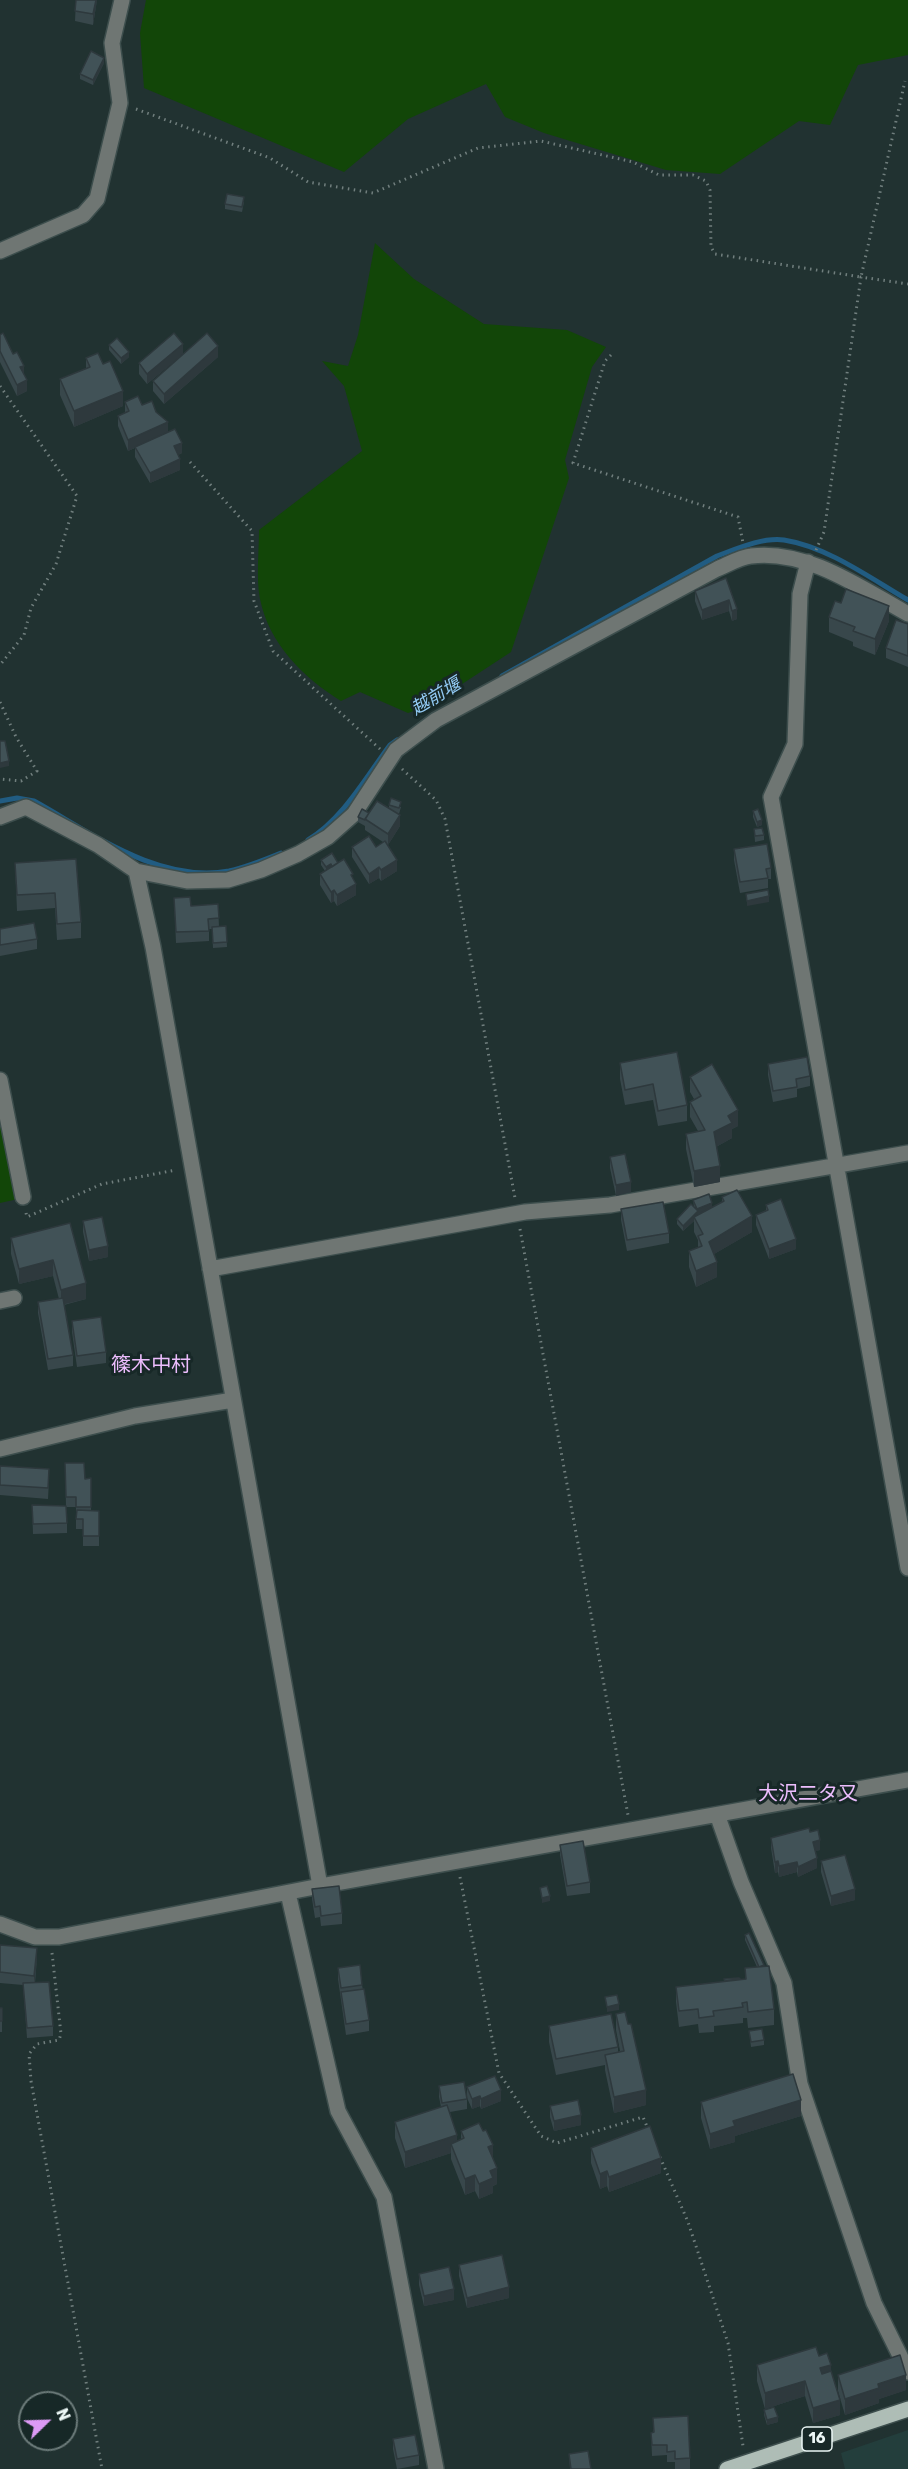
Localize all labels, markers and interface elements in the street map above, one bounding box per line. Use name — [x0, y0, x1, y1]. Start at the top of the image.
water label: 越前堰 — [407, 674, 465, 720]
district label: 篠木中村 — [111, 1353, 191, 1377]
district label: 大沢二タ又 — [758, 1782, 858, 1806]
north arrow — [18, 2391, 78, 2451]
text: N — [52, 2406, 74, 2424]
road number: 16 — [802, 2427, 832, 2451]

